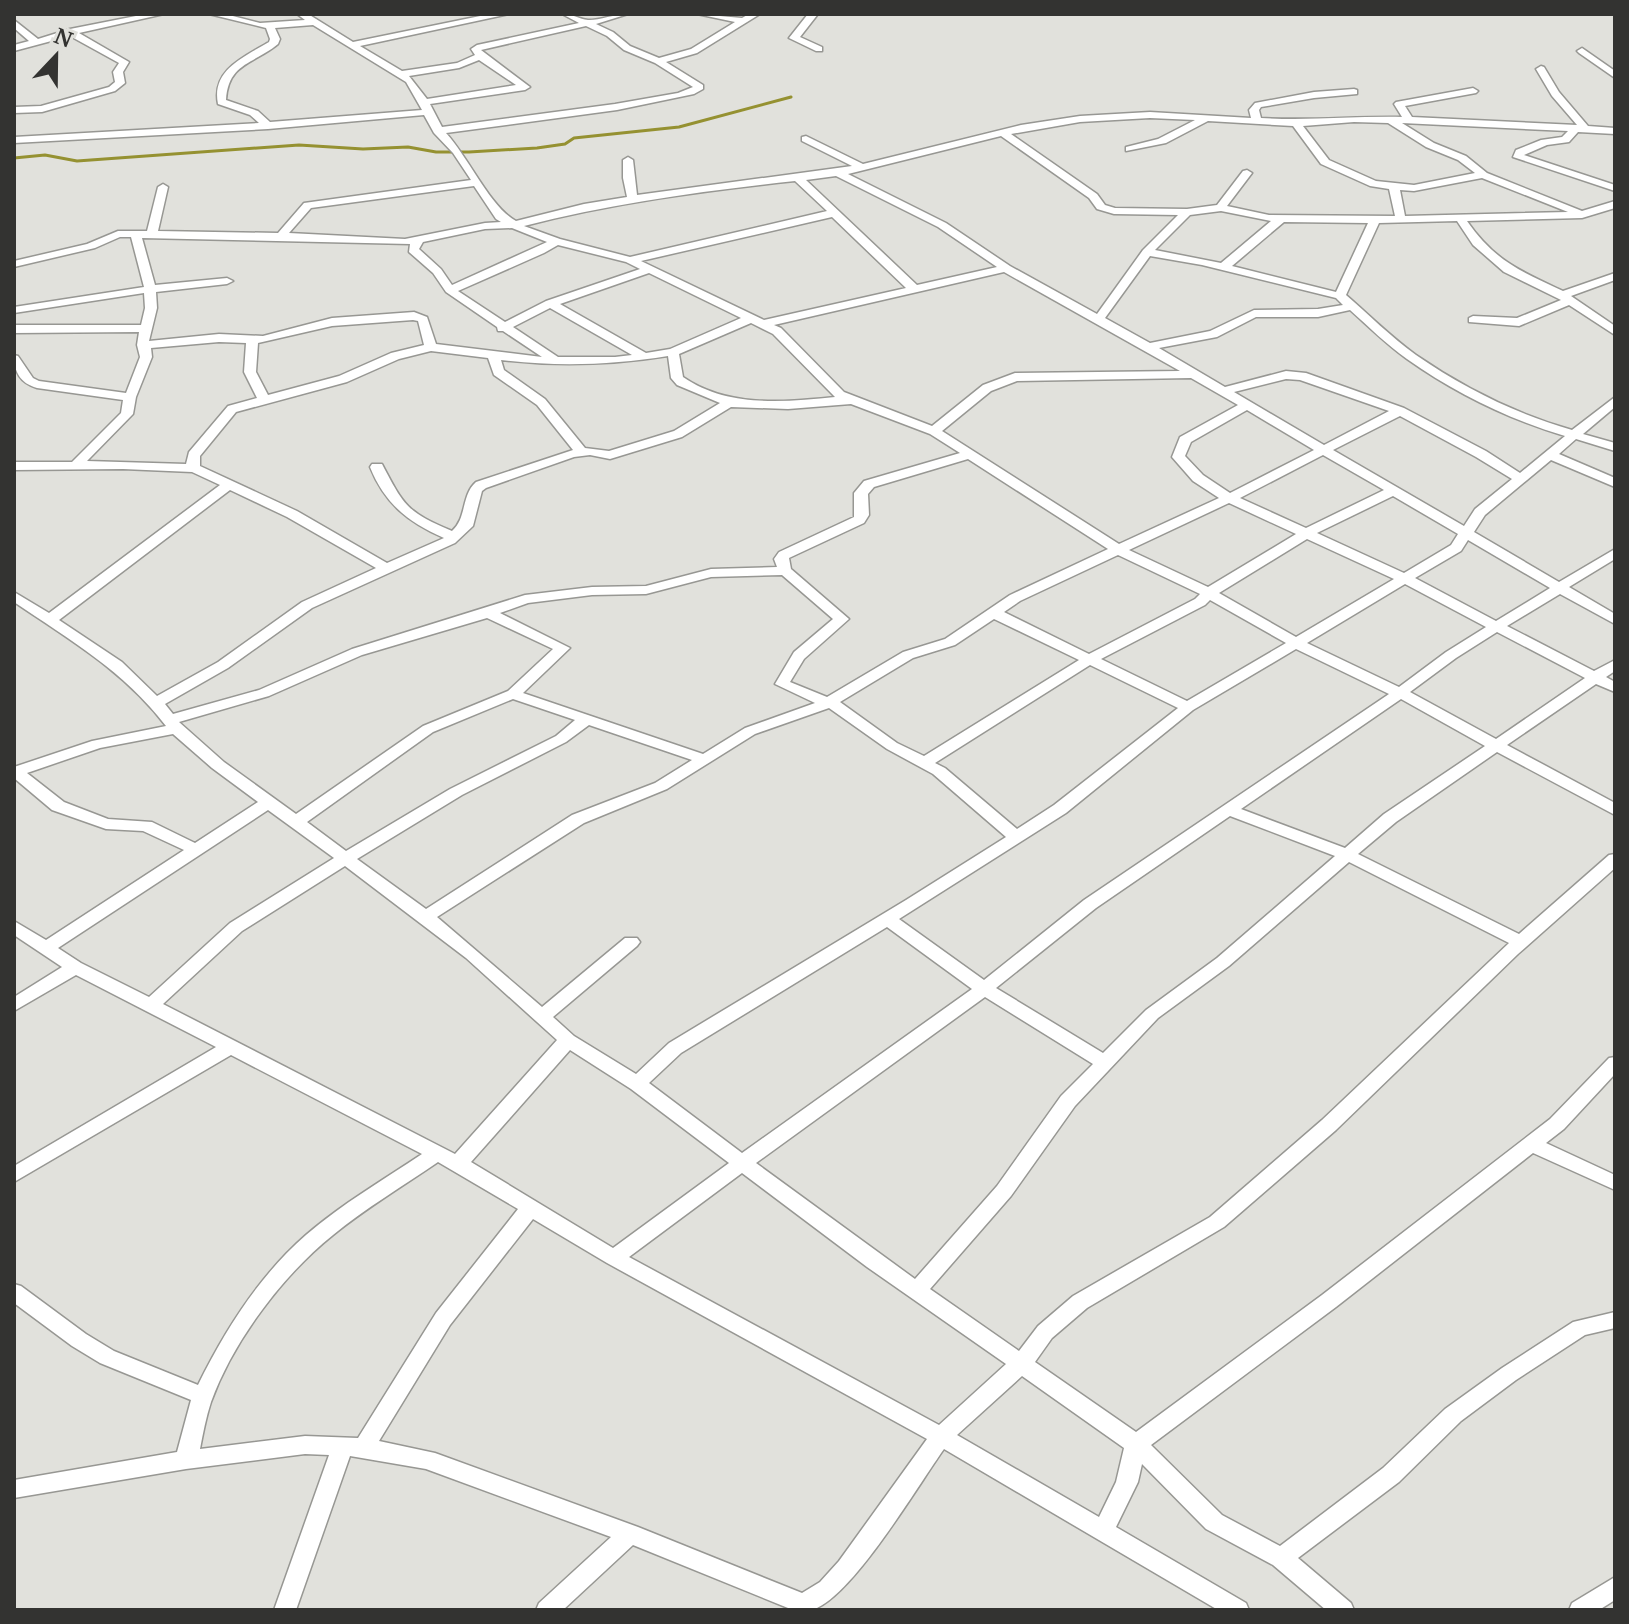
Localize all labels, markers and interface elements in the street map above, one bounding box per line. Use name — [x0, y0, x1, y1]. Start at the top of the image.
north arrow — [16, 16, 96, 96]
text: N — [50, 19, 78, 54]

